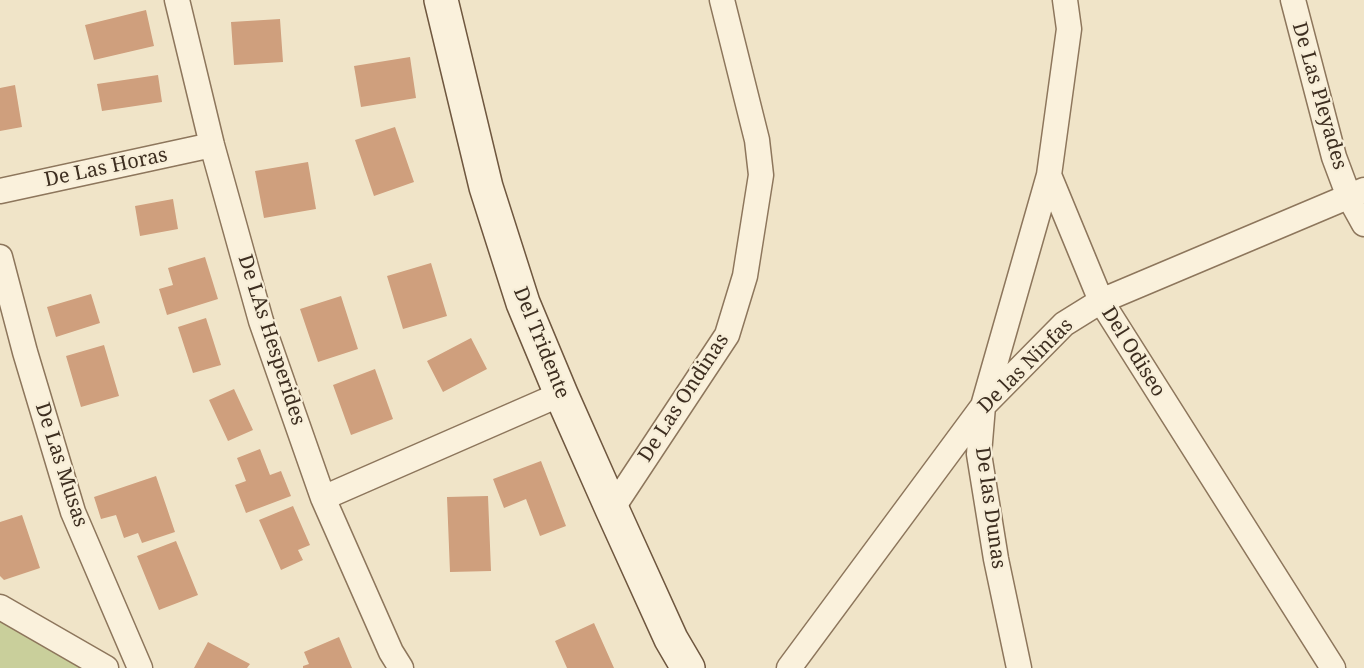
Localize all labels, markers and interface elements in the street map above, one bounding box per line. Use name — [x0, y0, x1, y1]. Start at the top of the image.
street label: De Las Pleyades — [1287, 20, 1351, 172]
street label: De Las Horas — [42, 143, 170, 193]
street label: De LAs Hesperides — [232, 252, 310, 428]
street label: Del Tridente — [508, 284, 574, 402]
street label: Del Odiseo — [1096, 303, 1170, 401]
street label: De las Ninfas — [974, 314, 1078, 418]
street label: De Las Ondinas — [634, 329, 734, 467]
street label: De Las Musas — [30, 400, 92, 530]
street label: De las Dunas — [970, 446, 1010, 570]

